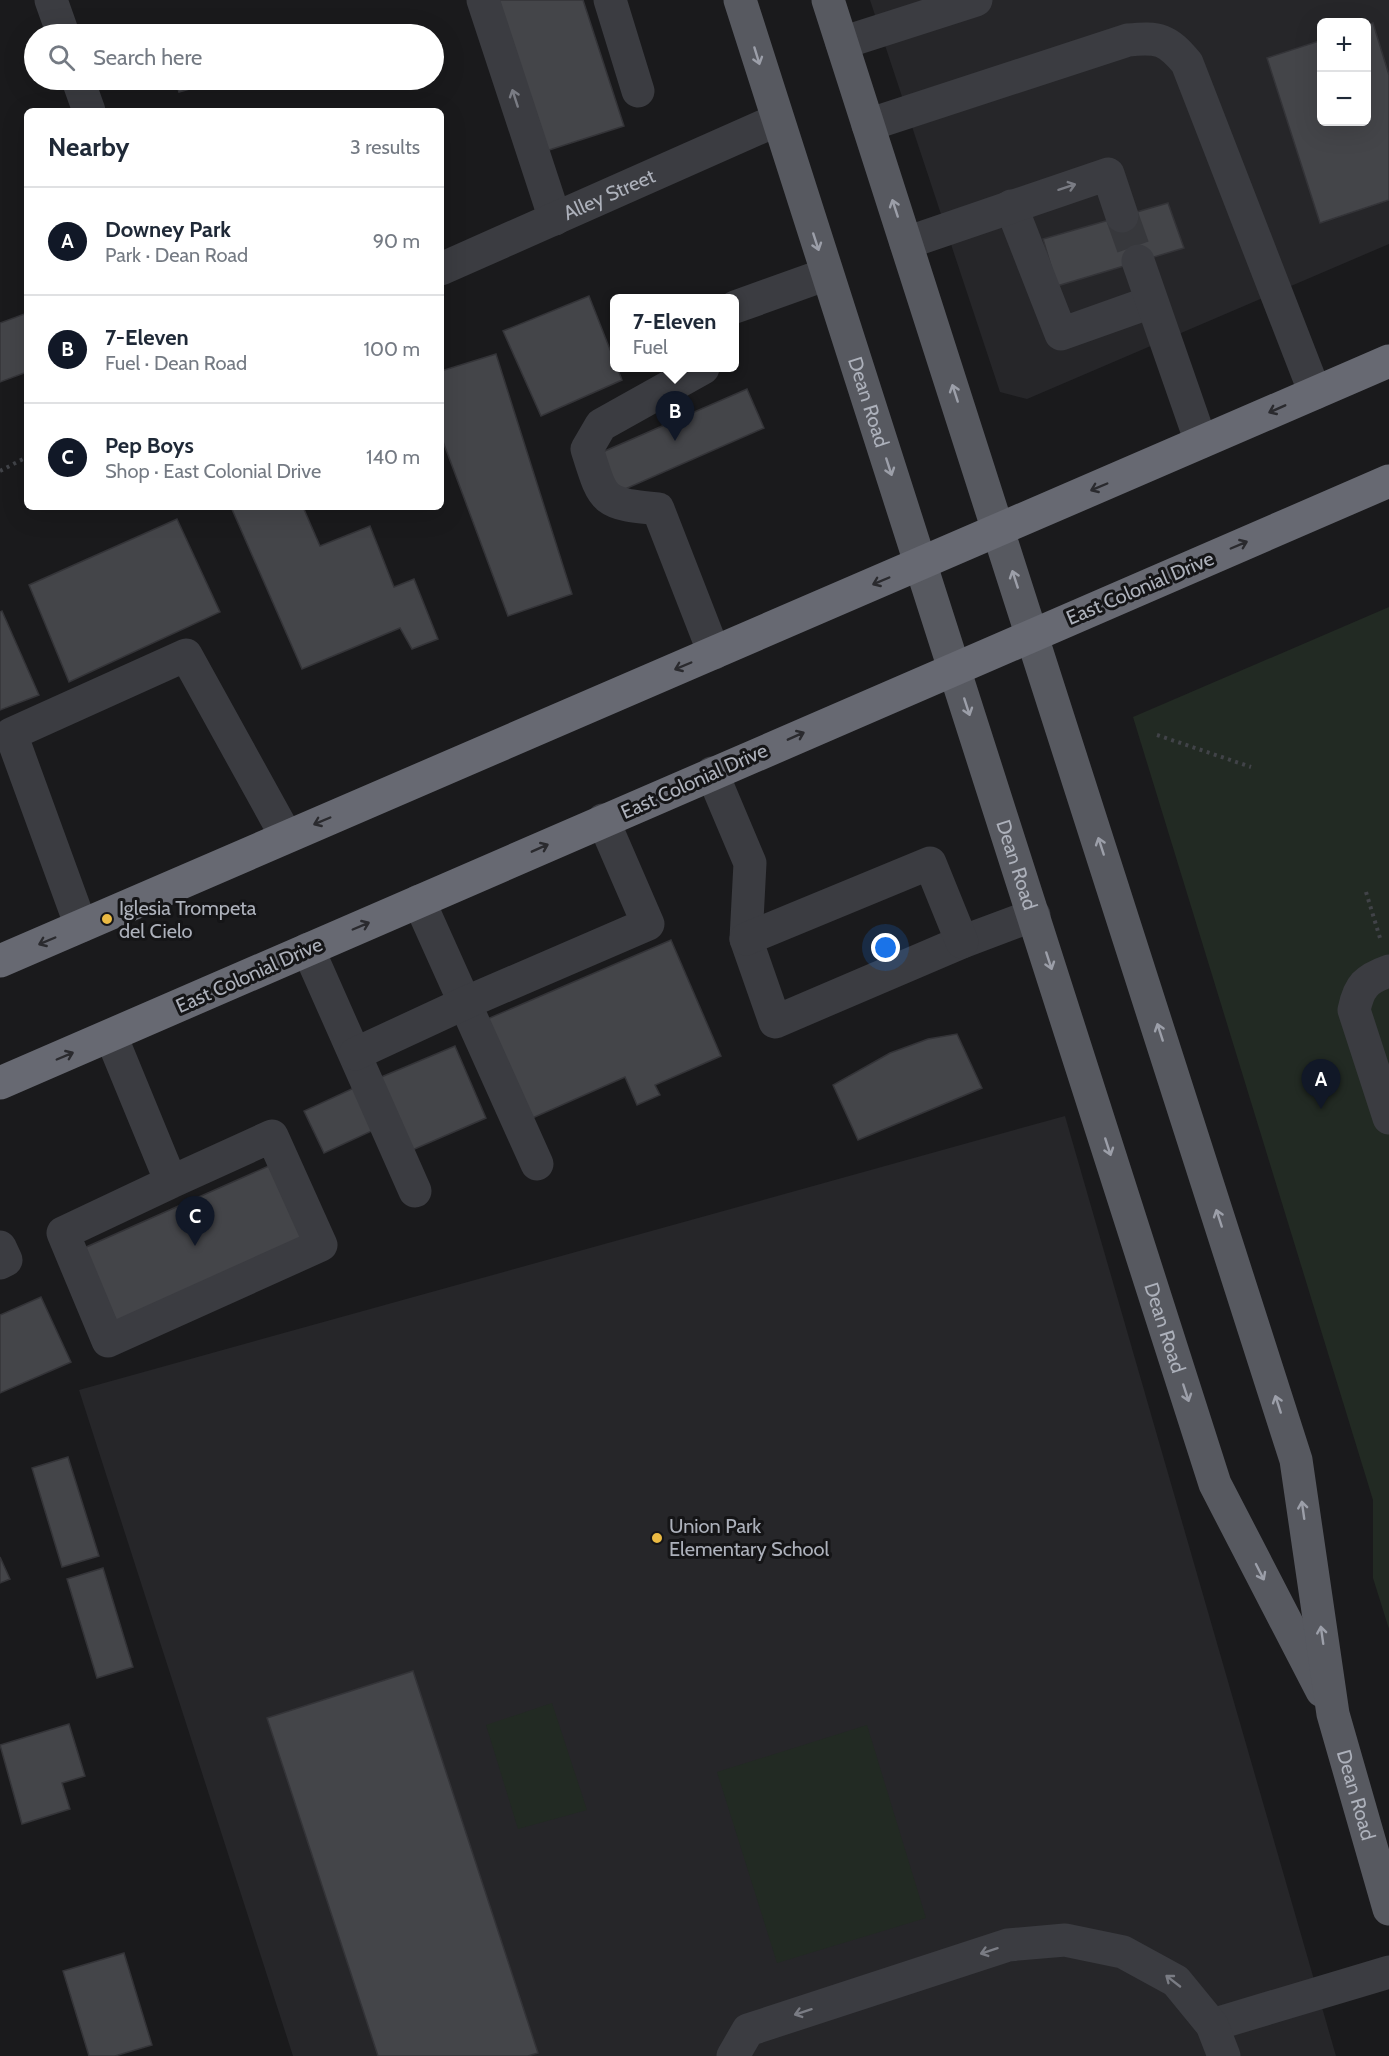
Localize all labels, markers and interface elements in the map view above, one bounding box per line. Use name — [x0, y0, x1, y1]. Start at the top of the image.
map controls — [1317, 18, 1371, 126]
button: + — [1317, 18, 1371, 72]
search box — [24, 24, 444, 90]
icon: search — [45, 41, 78, 74]
text: Search here — [93, 44, 202, 71]
one-way arrow — [752, 46, 763, 65]
button: − — [1317, 72, 1371, 126]
one-way arrow — [509, 89, 520, 108]
text: Nearby — [48, 131, 129, 163]
text: 3 results — [350, 135, 420, 159]
street label: Alley Street — [560, 164, 659, 225]
one-way arrow — [1057, 181, 1076, 192]
one-way arrow — [889, 199, 900, 218]
text: Downey Park — [105, 216, 231, 243]
text: A — [61, 229, 74, 253]
text: 90 m — [373, 229, 420, 253]
one-way arrow — [812, 232, 823, 251]
text: Park · Dean Road — [105, 243, 248, 267]
popup — [610, 294, 739, 372]
text: 7-Eleven — [633, 308, 716, 335]
text: 7-Eleven — [105, 324, 189, 351]
text: Fuel — [633, 335, 668, 359]
text: B — [61, 337, 74, 361]
text: 100 m — [364, 337, 420, 361]
text: Fuel · Dean Road — [105, 351, 247, 375]
street label: Dean Road — [843, 354, 894, 450]
one-way arrow — [949, 384, 960, 403]
pin: B — [656, 392, 694, 441]
one-way arrow — [1269, 404, 1287, 415]
text: Pep Boys — [105, 432, 194, 459]
text: C — [61, 445, 74, 469]
text: 140 m — [366, 445, 420, 469]
one-way arrow — [884, 457, 895, 476]
text: Shop · East Colonial Drive — [105, 459, 321, 483]
one-way arrow — [1090, 481, 1108, 493]
one-way arrow — [1230, 539, 1248, 550]
street label: East Colonial Drive — [1063, 546, 1217, 630]
one-way arrow — [1009, 570, 1020, 589]
one-way arrow — [872, 576, 891, 587]
one-way arrow — [674, 661, 692, 672]
one-way arrow — [962, 697, 973, 716]
one-way arrow — [787, 730, 805, 741]
street label: East Colonial Drive — [617, 738, 771, 824]
one-way arrow — [313, 816, 332, 827]
street label: Dean Road — [991, 817, 1042, 913]
one-way arrow — [1095, 837, 1106, 856]
one-way arrow — [531, 842, 549, 853]
place label: Iglesia Trompeta del Cielo — [119, 896, 257, 943]
marker: Iglesia Trompeta del Cielo — [100, 912, 114, 926]
one-way arrow — [352, 919, 370, 931]
street label: East Colonial Drive — [172, 932, 326, 1018]
your location — [871, 933, 900, 962]
one-way arrow — [38, 936, 57, 947]
one-way arrow — [1044, 951, 1055, 970]
one-way arrow — [1154, 1023, 1165, 1042]
one-way arrow — [55, 1050, 74, 1061]
pin: A — [1302, 1060, 1340, 1109]
one-way arrow — [1103, 1137, 1114, 1156]
pin: C — [176, 1196, 214, 1246]
one-way arrow — [1213, 1209, 1224, 1228]
street label: Dean Road — [1139, 1280, 1191, 1376]
one-way arrow — [1181, 1383, 1192, 1402]
one-way arrow — [1272, 1395, 1283, 1414]
one-way arrow — [1298, 1501, 1309, 1521]
place label: Union Park Elementary School — [669, 1514, 830, 1561]
marker: Union Park Elementary School — [650, 1531, 664, 1545]
one-way arrow — [1255, 1563, 1267, 1581]
one-way arrow — [1316, 1625, 1327, 1645]
street label: Dean Road — [1332, 1747, 1381, 1843]
one-way arrow — [980, 1947, 999, 1958]
one-way arrow — [1165, 1975, 1181, 1988]
one-way arrow — [794, 2007, 813, 2018]

